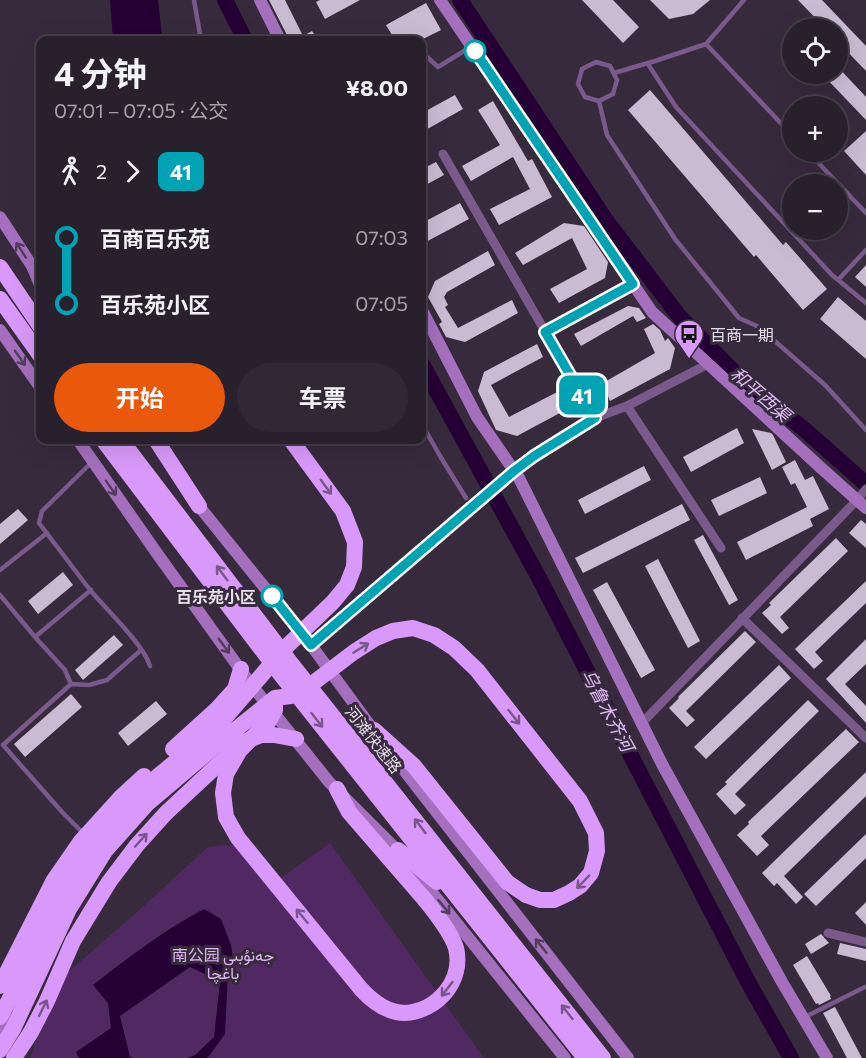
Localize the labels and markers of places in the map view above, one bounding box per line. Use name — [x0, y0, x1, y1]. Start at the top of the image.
unlabelled marker — [464, 40, 486, 62]
bus stop icon: 百商一期 — [673, 318, 705, 360]
place label: 百商一期 — [710, 325, 774, 344]
marker: 百乐苑小区 — [261, 585, 283, 607]
place label: 百乐苑小区 — [176, 587, 256, 606]

